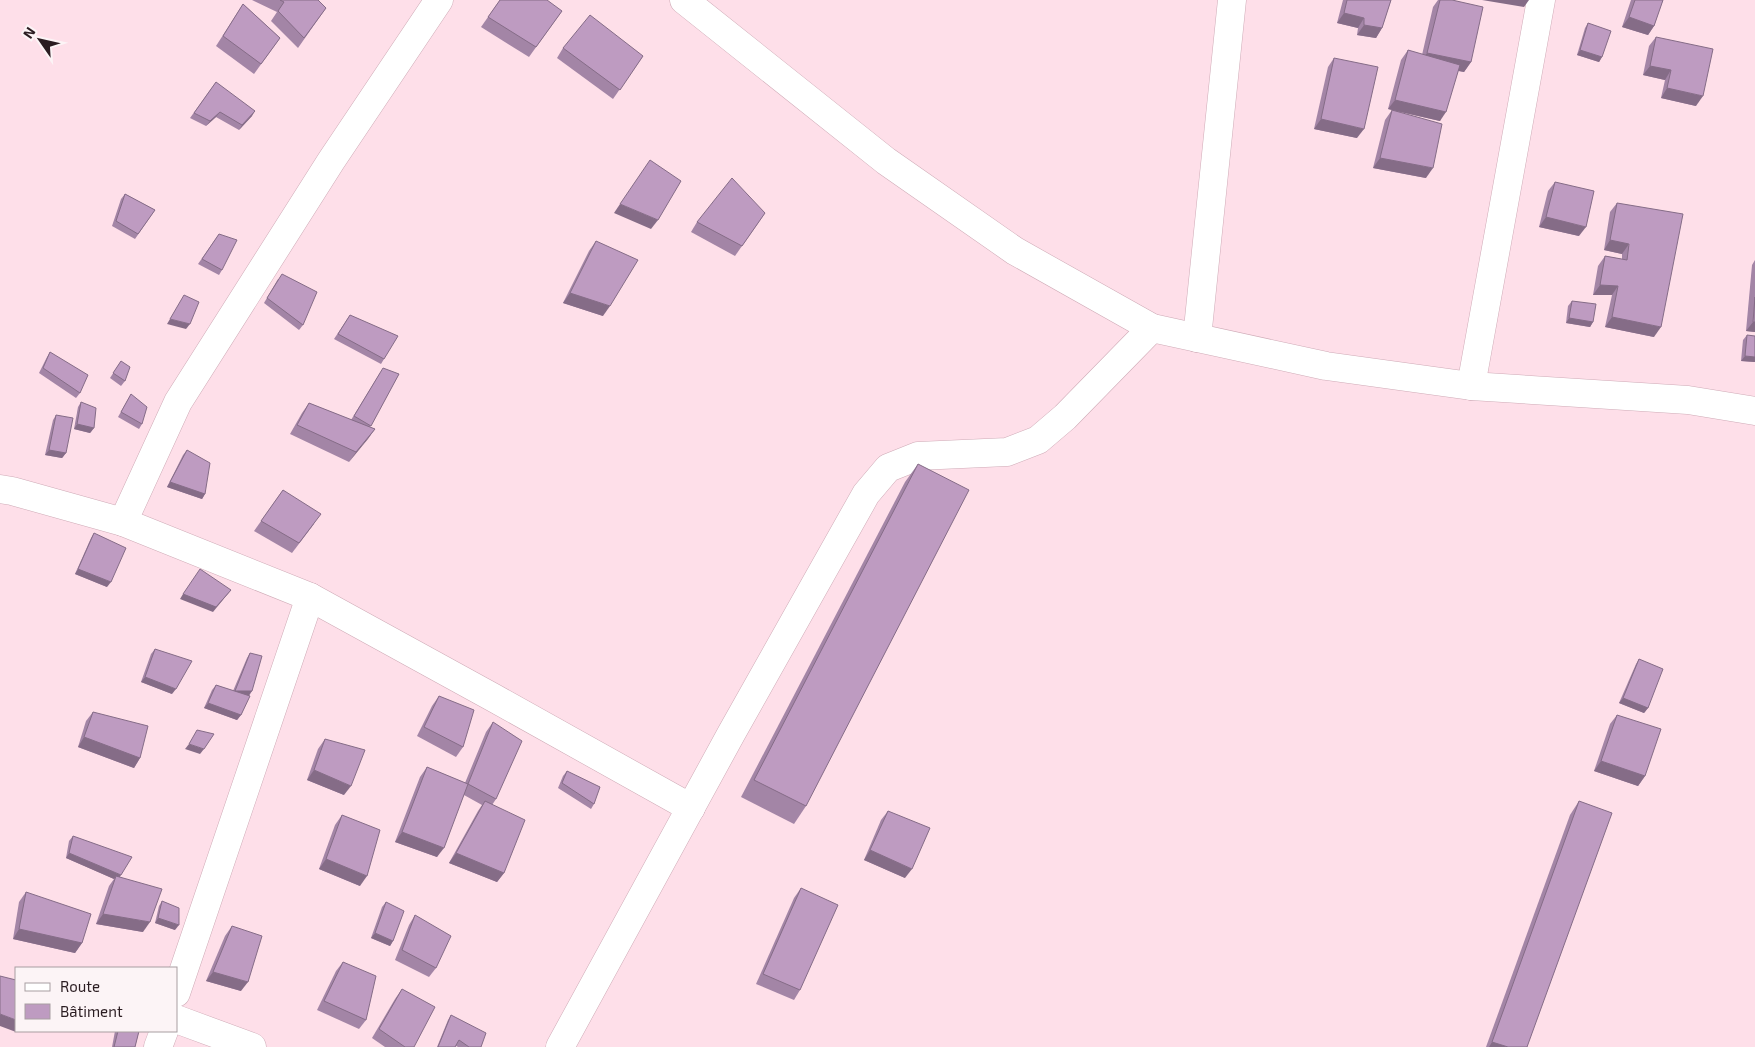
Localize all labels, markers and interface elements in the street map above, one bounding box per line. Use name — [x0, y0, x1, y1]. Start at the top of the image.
north arrow — [15, 15, 65, 65]
text: N — [19, 24, 39, 41]
legend — [15, 967, 178, 1032]
text: Route — [60, 977, 100, 995]
text: Bâtiment — [60, 1002, 123, 1020]

